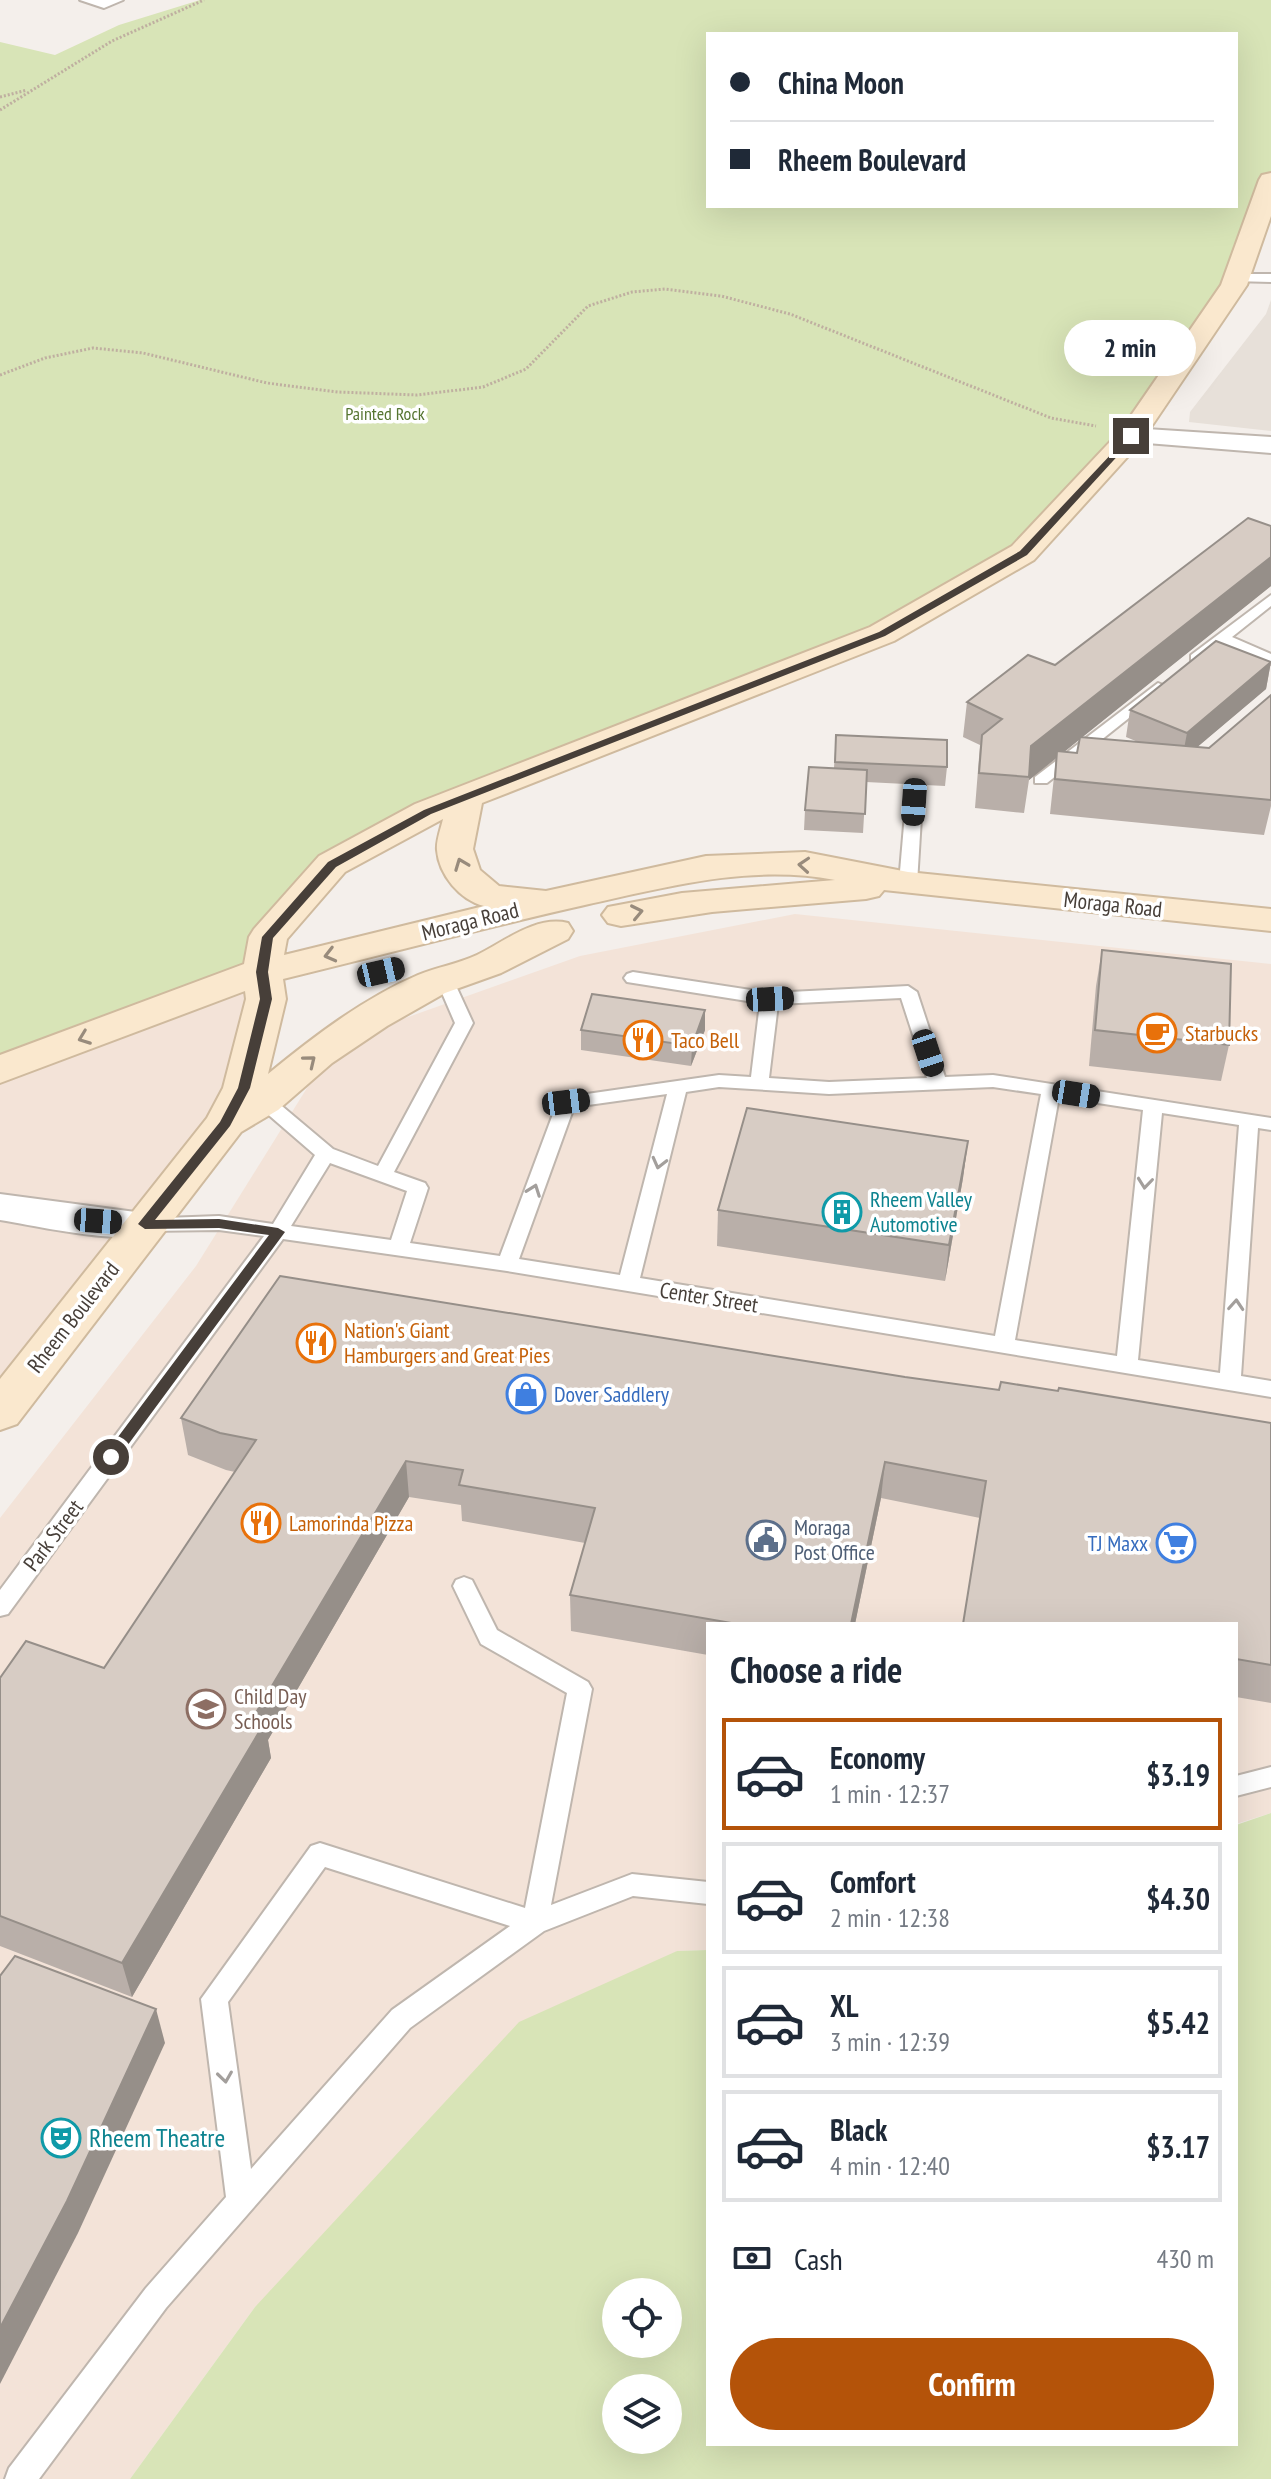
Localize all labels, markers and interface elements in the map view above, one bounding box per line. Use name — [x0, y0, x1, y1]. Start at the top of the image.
text: China Moon — [778, 63, 904, 102]
text: Rheem Boulevard — [778, 140, 966, 179]
callout: 2 min — [1065, 320, 1197, 376]
text: 2 min — [1104, 331, 1156, 364]
park label: Painted Rock — [345, 402, 425, 425]
route end — [1113, 418, 1149, 454]
car — [900, 777, 928, 827]
one-way arrow — [797, 857, 810, 874]
one-way arrow — [454, 858, 471, 872]
street label: Moraga Road — [1062, 885, 1164, 923]
street label: Moraga Road — [419, 895, 521, 947]
one-way arrow — [629, 904, 643, 921]
one-way arrow — [324, 946, 337, 963]
car — [355, 955, 407, 989]
car — [745, 986, 795, 1012]
cafe icon: Starbucks — [1136, 1012, 1178, 1054]
restaurant icon: Taco Bell — [622, 1019, 664, 1061]
place label: Starbucks — [1185, 1019, 1258, 1047]
place label: Taco Bell — [671, 1026, 740, 1054]
car — [909, 1026, 947, 1080]
one-way arrow — [78, 1028, 92, 1045]
one-way arrow — [301, 1056, 316, 1070]
car — [1050, 1078, 1102, 1110]
car — [541, 1087, 591, 1117]
one-way arrow — [651, 1155, 668, 1169]
one-way arrow — [1137, 1177, 1154, 1190]
one-way arrow — [524, 1184, 540, 1198]
place label: Rheem Valley Automotive — [870, 1185, 973, 1238]
building icon: Rheem Valley Automotive — [821, 1191, 863, 1233]
car — [73, 1207, 123, 1235]
street label: Rheem Boulevard — [21, 1256, 125, 1378]
street label: Center Street — [658, 1275, 760, 1319]
one-way arrow — [1227, 1298, 1244, 1311]
place label: Nation's Giant Hamburgers and Great Pies — [344, 1316, 550, 1369]
restaurant icon: Nation's Giant Hamburgers and Great Pies — [295, 1322, 337, 1364]
shop icon: Dover Saddlery — [505, 1373, 547, 1415]
place label: Dover Saddlery — [554, 1380, 670, 1408]
route start — [93, 1439, 129, 1475]
street label: Park Street — [17, 1494, 89, 1576]
restaurant icon: Lamorinda Pizza — [240, 1502, 282, 1544]
place label: Lamorinda Pizza — [289, 1509, 413, 1537]
place label: Moraga Post Office — [794, 1513, 875, 1566]
public building icon: Moraga Post Office — [745, 1519, 787, 1561]
supermarket icon: TJ Maxx — [1155, 1522, 1197, 1564]
place label: TJ Maxx — [1088, 1529, 1148, 1557]
text: Choose a ride — [730, 1646, 902, 1693]
place label: Child Day Schools — [234, 1682, 307, 1735]
school or university icon: Child Day Schools — [185, 1688, 227, 1730]
icon: car — [734, 1738, 806, 1810]
text: Economy — [830, 1738, 925, 1777]
text: $3.19 — [1146, 1755, 1210, 1794]
text: 1 min · 12:37 — [830, 1777, 950, 1810]
icon: car — [734, 1862, 806, 1934]
text: Comfort — [830, 1862, 916, 1901]
text: $4.30 — [1146, 1879, 1210, 1918]
text: 2 min · 12:38 — [830, 1901, 950, 1934]
icon: car — [734, 1986, 806, 2058]
text: XL — [830, 1986, 859, 2025]
text: $5.42 — [1146, 2003, 1210, 2042]
text: 3 min · 12:39 — [830, 2025, 950, 2058]
one-way arrow — [216, 2071, 233, 2084]
icon: car — [734, 2110, 806, 2182]
text: Black — [830, 2110, 887, 2149]
theatre icon: Rheem Theatre — [40, 2117, 82, 2159]
place label: Rheem Theatre — [89, 2121, 225, 2154]
text: $3.17 — [1146, 2127, 1210, 2166]
text: 4 min · 12:40 — [830, 2149, 950, 2182]
icon: cash — [730, 2236, 774, 2280]
text: Cash — [794, 2239, 843, 2278]
text: 430 m — [1156, 2242, 1214, 2275]
map controls — [602, 2278, 682, 2454]
button: locate — [602, 2278, 682, 2358]
button: Confirm — [730, 2338, 1214, 2430]
button: layers — [602, 2374, 682, 2454]

